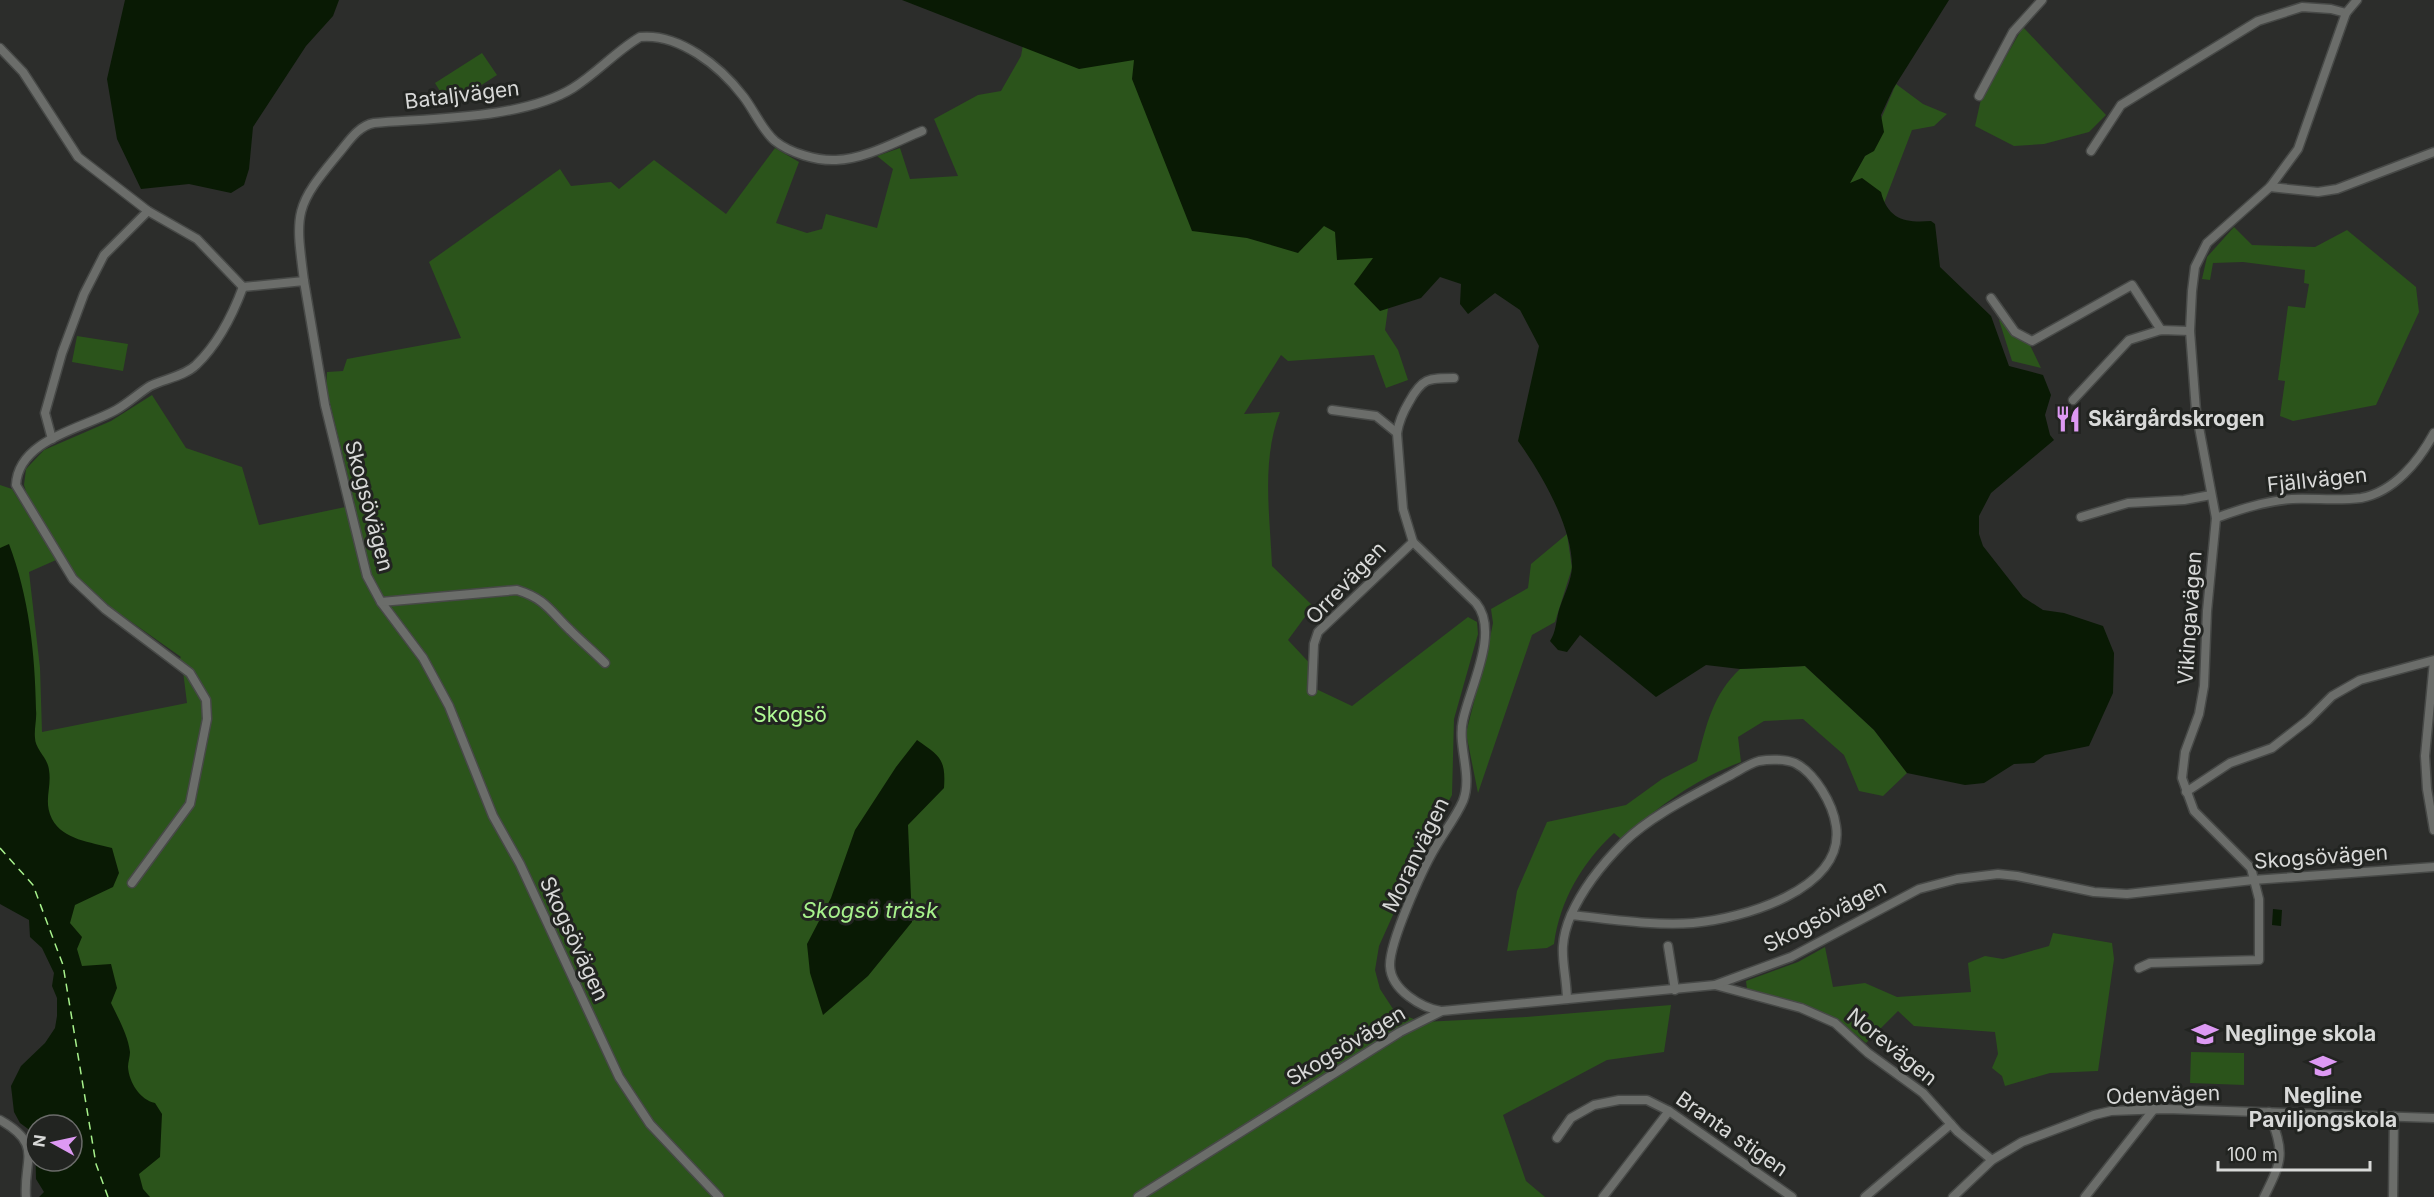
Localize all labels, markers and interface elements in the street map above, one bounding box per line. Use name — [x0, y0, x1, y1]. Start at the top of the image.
street label: Bataljvägen — [403, 75, 521, 114]
restaurant icon: Skärgårdskrogen — [2053, 404, 2083, 434]
place label: Skärgårdskrogen — [2088, 406, 2265, 431]
street label: Skogsövägen — [340, 438, 399, 574]
street label: Fjällvägen — [2266, 462, 2368, 497]
street label: Orrevägen — [1300, 536, 1391, 629]
street label: Vikingavägen — [2172, 550, 2207, 686]
park label: Skogsö — [753, 702, 827, 727]
street label: Moranvägen — [1377, 793, 1454, 916]
street label: Skogsövägen — [2253, 839, 2389, 874]
street label: Skogsövägen — [535, 873, 614, 1005]
street label: Skogsövägen — [1759, 874, 1890, 957]
water label: Skogsö träsk — [802, 897, 939, 923]
street label: Skogsövägen — [1282, 1000, 1410, 1091]
street label: Norevägen — [1842, 1003, 1942, 1091]
school or university icon: Neglinge skola — [2190, 1019, 2220, 1049]
place label: Neglinge skola — [2225, 1021, 2376, 1046]
school or university icon: Negline Paviljongskola — [2308, 1051, 2338, 1081]
street label: Odenvägen — [2105, 1080, 2221, 1109]
place label: Negline Paviljongskola — [2249, 1083, 2397, 1132]
street label: Branta stigen — [1671, 1086, 1793, 1181]
north arrow — [24, 1113, 84, 1173]
text: N — [28, 1133, 50, 1148]
scale bar — [2218, 1134, 2370, 1172]
text: 100 m — [2227, 1144, 2278, 1165]

